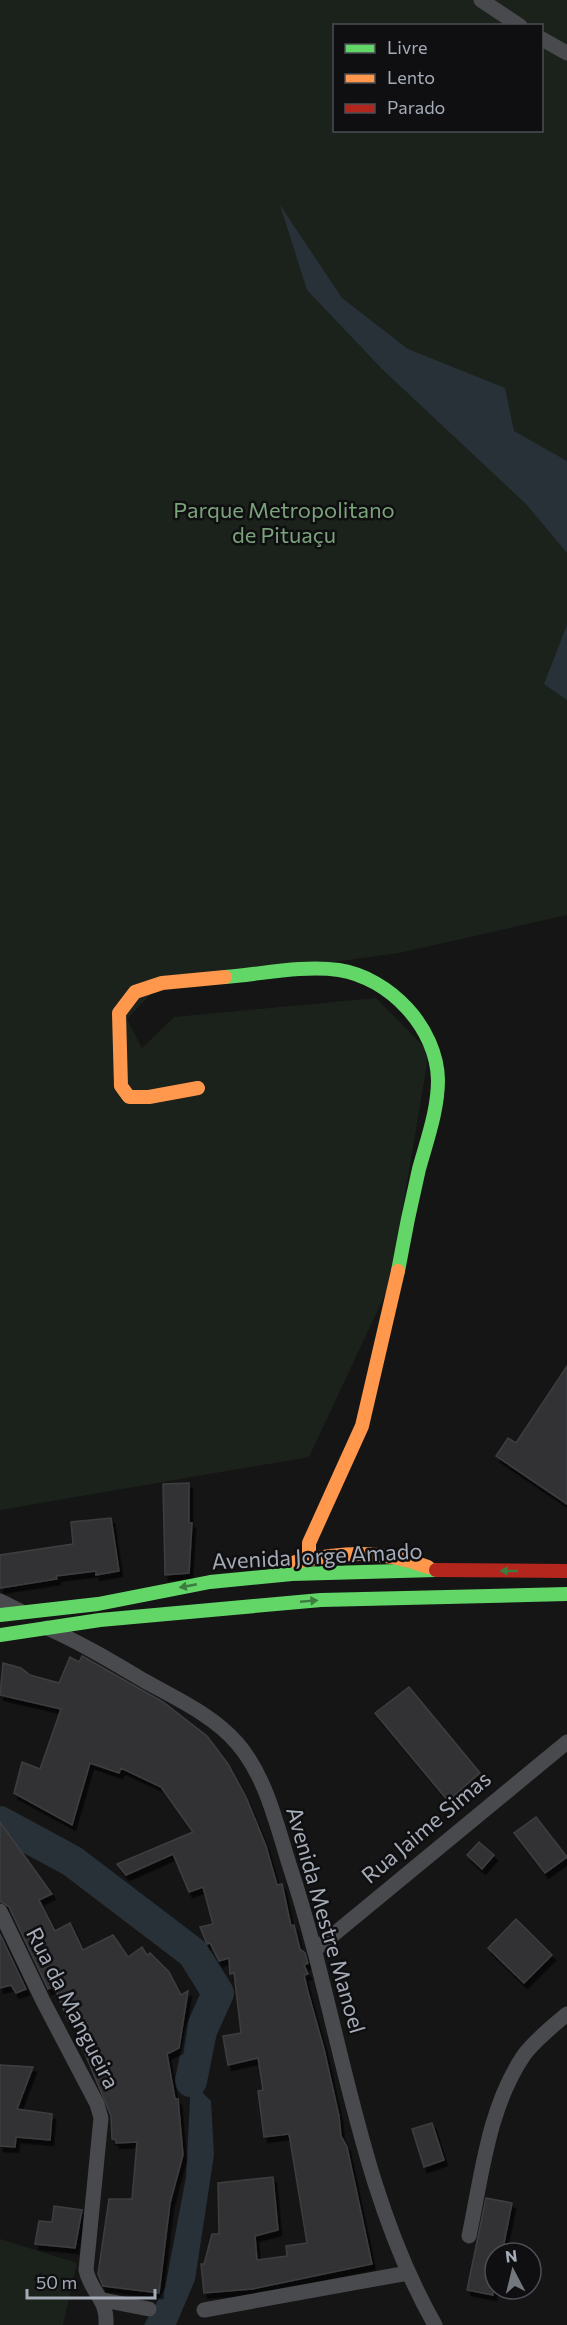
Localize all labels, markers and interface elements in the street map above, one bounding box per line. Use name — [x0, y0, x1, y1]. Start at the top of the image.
legend — [333, 24, 543, 132]
text: Livre — [387, 36, 428, 58]
text: Lento — [387, 66, 435, 88]
text: Parado — [387, 96, 445, 118]
park label: Parque Metropolitano de Pituaçu — [173, 496, 395, 548]
street label: Avenida Jorge Amado — [211, 1536, 423, 1575]
one-way arrow — [499, 1566, 518, 1576]
one-way arrow — [179, 1582, 198, 1591]
one-way arrow — [299, 1596, 318, 1606]
street label: Rua Jaime Simas — [356, 1765, 496, 1889]
street label: Avenida Mestre Manoel — [281, 1803, 372, 2036]
street label: Rua da Mangueira — [21, 1923, 126, 2093]
north arrow — [483, 2241, 543, 2301]
text: N — [504, 2245, 518, 2266]
scale bar — [27, 2262, 154, 2300]
text: 50 m — [36, 2271, 77, 2293]

